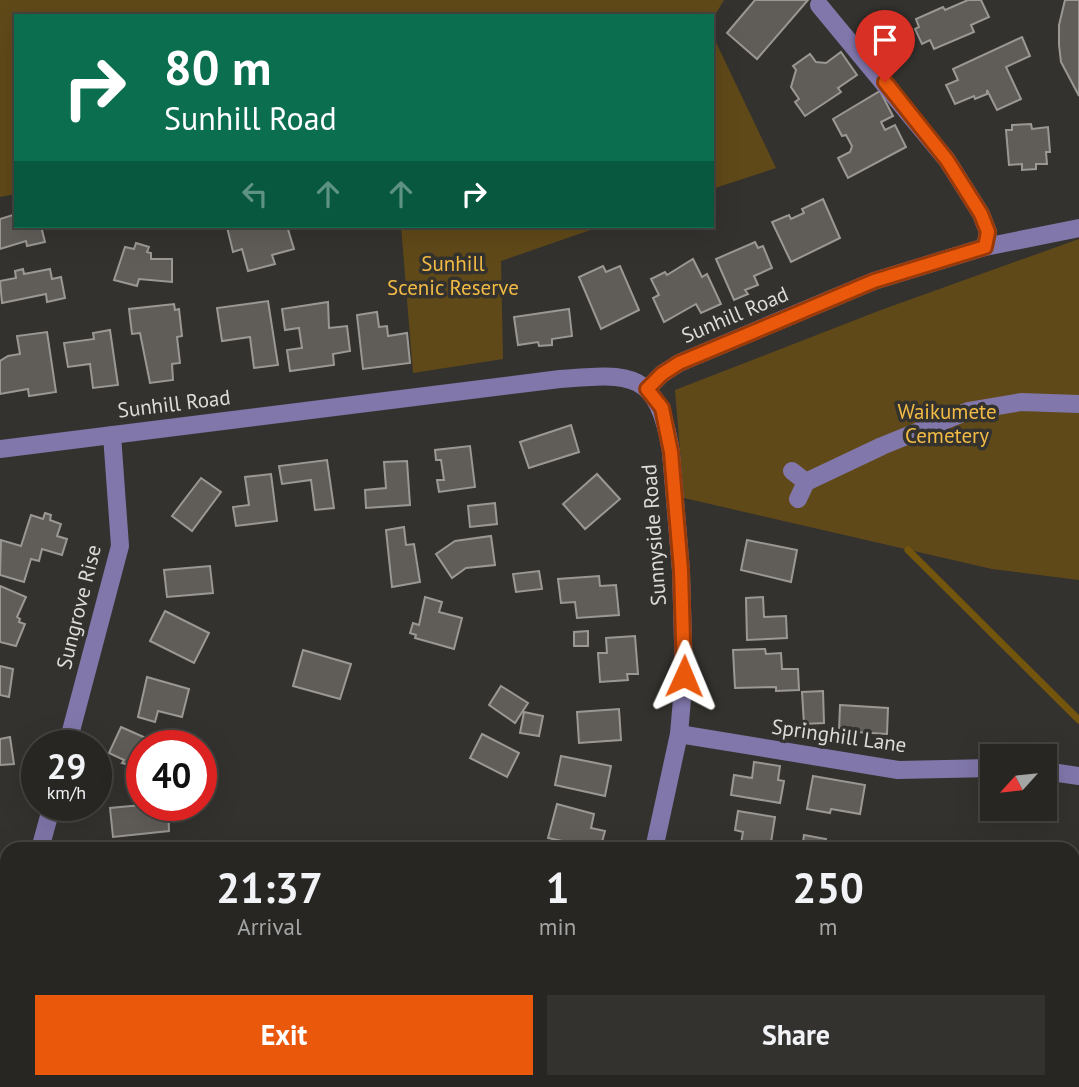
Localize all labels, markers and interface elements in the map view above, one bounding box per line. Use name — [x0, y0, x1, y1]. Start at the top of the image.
pin — [855, 10, 915, 82]
icon: arrive — [866, 21, 904, 59]
text: 80 m — [164, 35, 271, 99]
icon: right — [49, 42, 140, 133]
text: Sunhill Road — [164, 97, 337, 139]
icon: left — [236, 175, 274, 213]
icon: ahead — [309, 175, 347, 213]
icon: ahead — [382, 175, 420, 213]
icon: right — [455, 175, 493, 213]
park label: Sunhill Scenic Reserve — [387, 250, 519, 301]
street label: Sunhill Road — [677, 280, 792, 349]
street label: Sunhill Road — [116, 383, 232, 424]
park label: Waikumete Cemetery — [897, 398, 997, 449]
street label: Sunnyside Road — [635, 463, 672, 607]
street label: Sungrove Rise — [50, 542, 107, 672]
position arrow — [647, 639, 721, 713]
street label: Springhill Lane — [770, 713, 908, 758]
speed limit sign: 40 — [126, 730, 217, 821]
text: 29 — [47, 743, 86, 789]
north arrow — [980, 744, 1057, 821]
map controls — [980, 744, 1057, 821]
text: km/h — [47, 781, 86, 804]
text: 21:37 — [216, 860, 323, 915]
text: 1 — [546, 860, 569, 915]
text: 250 — [792, 860, 864, 915]
text: Arrival — [237, 912, 302, 941]
text: min — [539, 912, 576, 941]
text: m — [819, 912, 837, 941]
button: Exit — [35, 995, 533, 1075]
button: Share — [547, 995, 1045, 1075]

